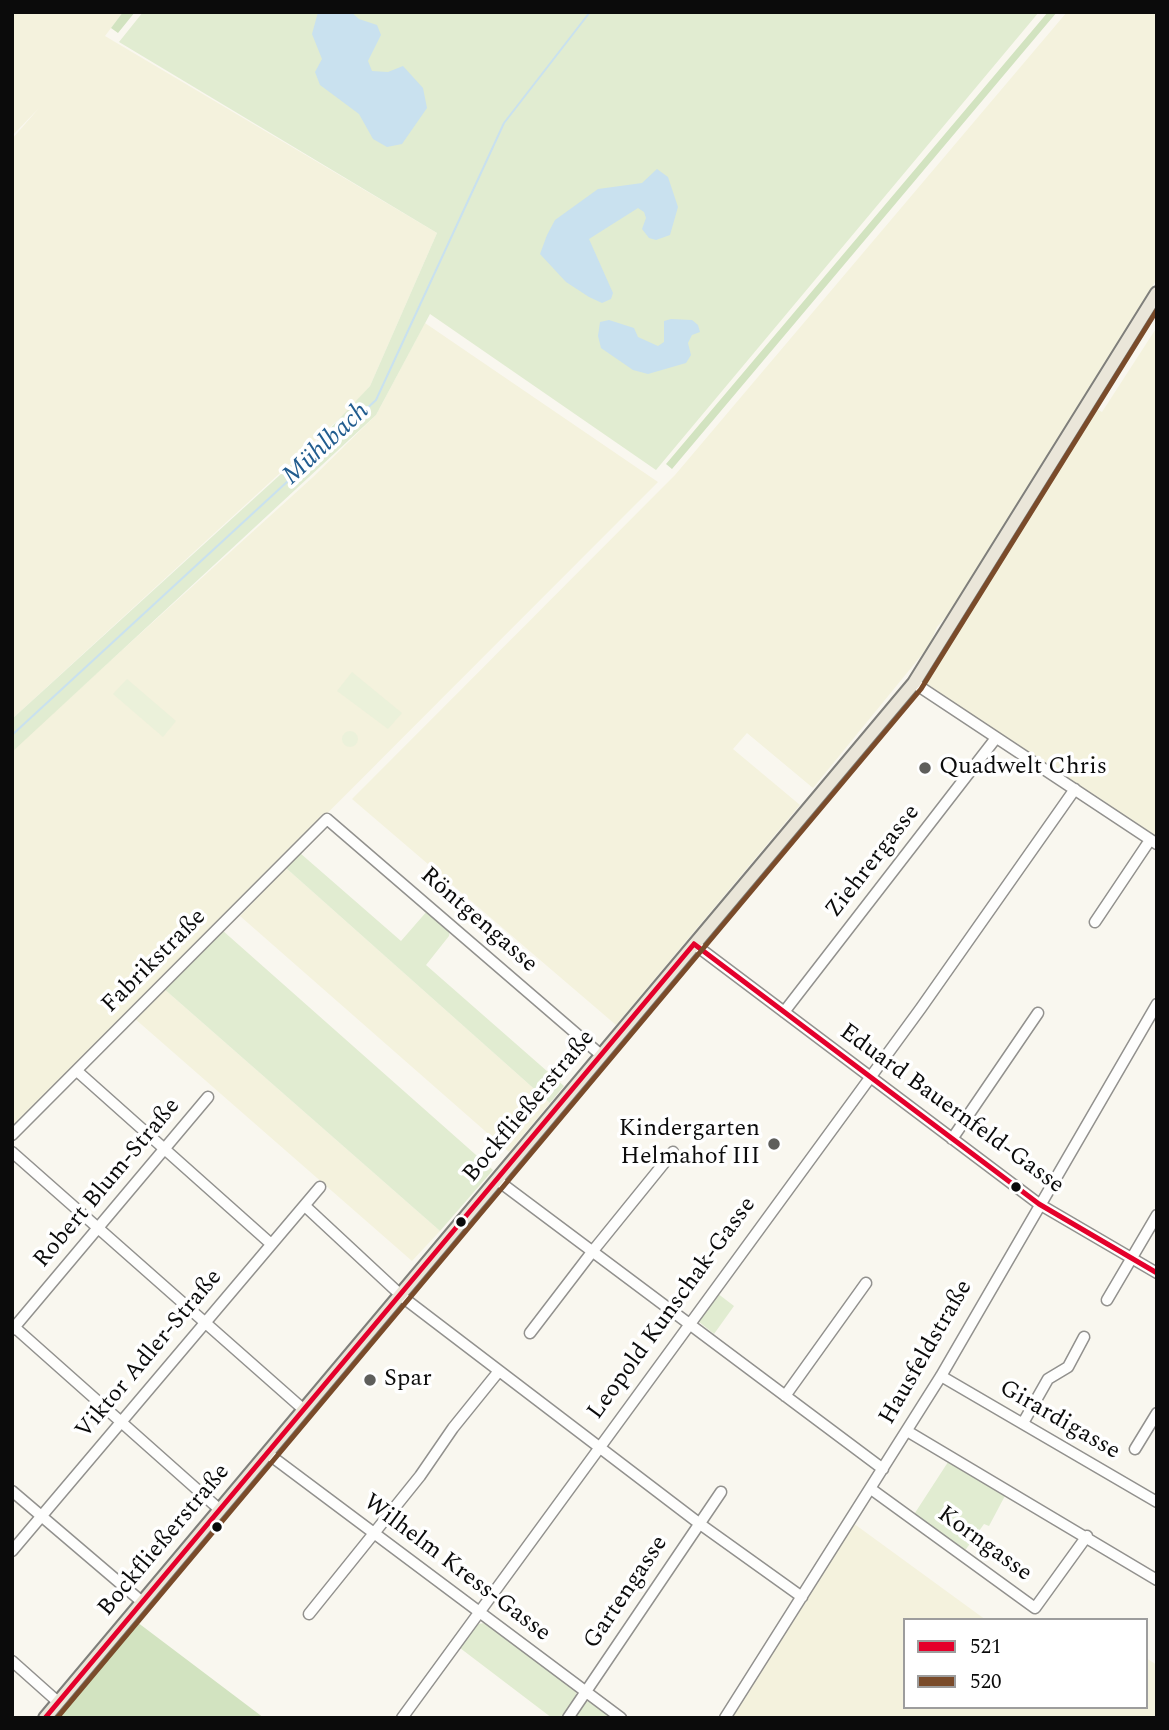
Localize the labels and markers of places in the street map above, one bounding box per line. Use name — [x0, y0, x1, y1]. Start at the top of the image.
place label: Quadwelt Chris — [939, 754, 1107, 782]
marker: Quadwelt Chris — [917, 760, 933, 776]
place label: Kindergarten Helmahof III — [619, 1116, 760, 1172]
marker: Kindergarten Helmahof III — [766, 1136, 782, 1152]
unlabelled marker — [1009, 1180, 1023, 1194]
unlabelled marker — [454, 1215, 468, 1229]
place label: Spar — [384, 1366, 432, 1394]
marker: Spar — [362, 1372, 378, 1388]
unlabelled marker — [210, 1520, 224, 1534]

